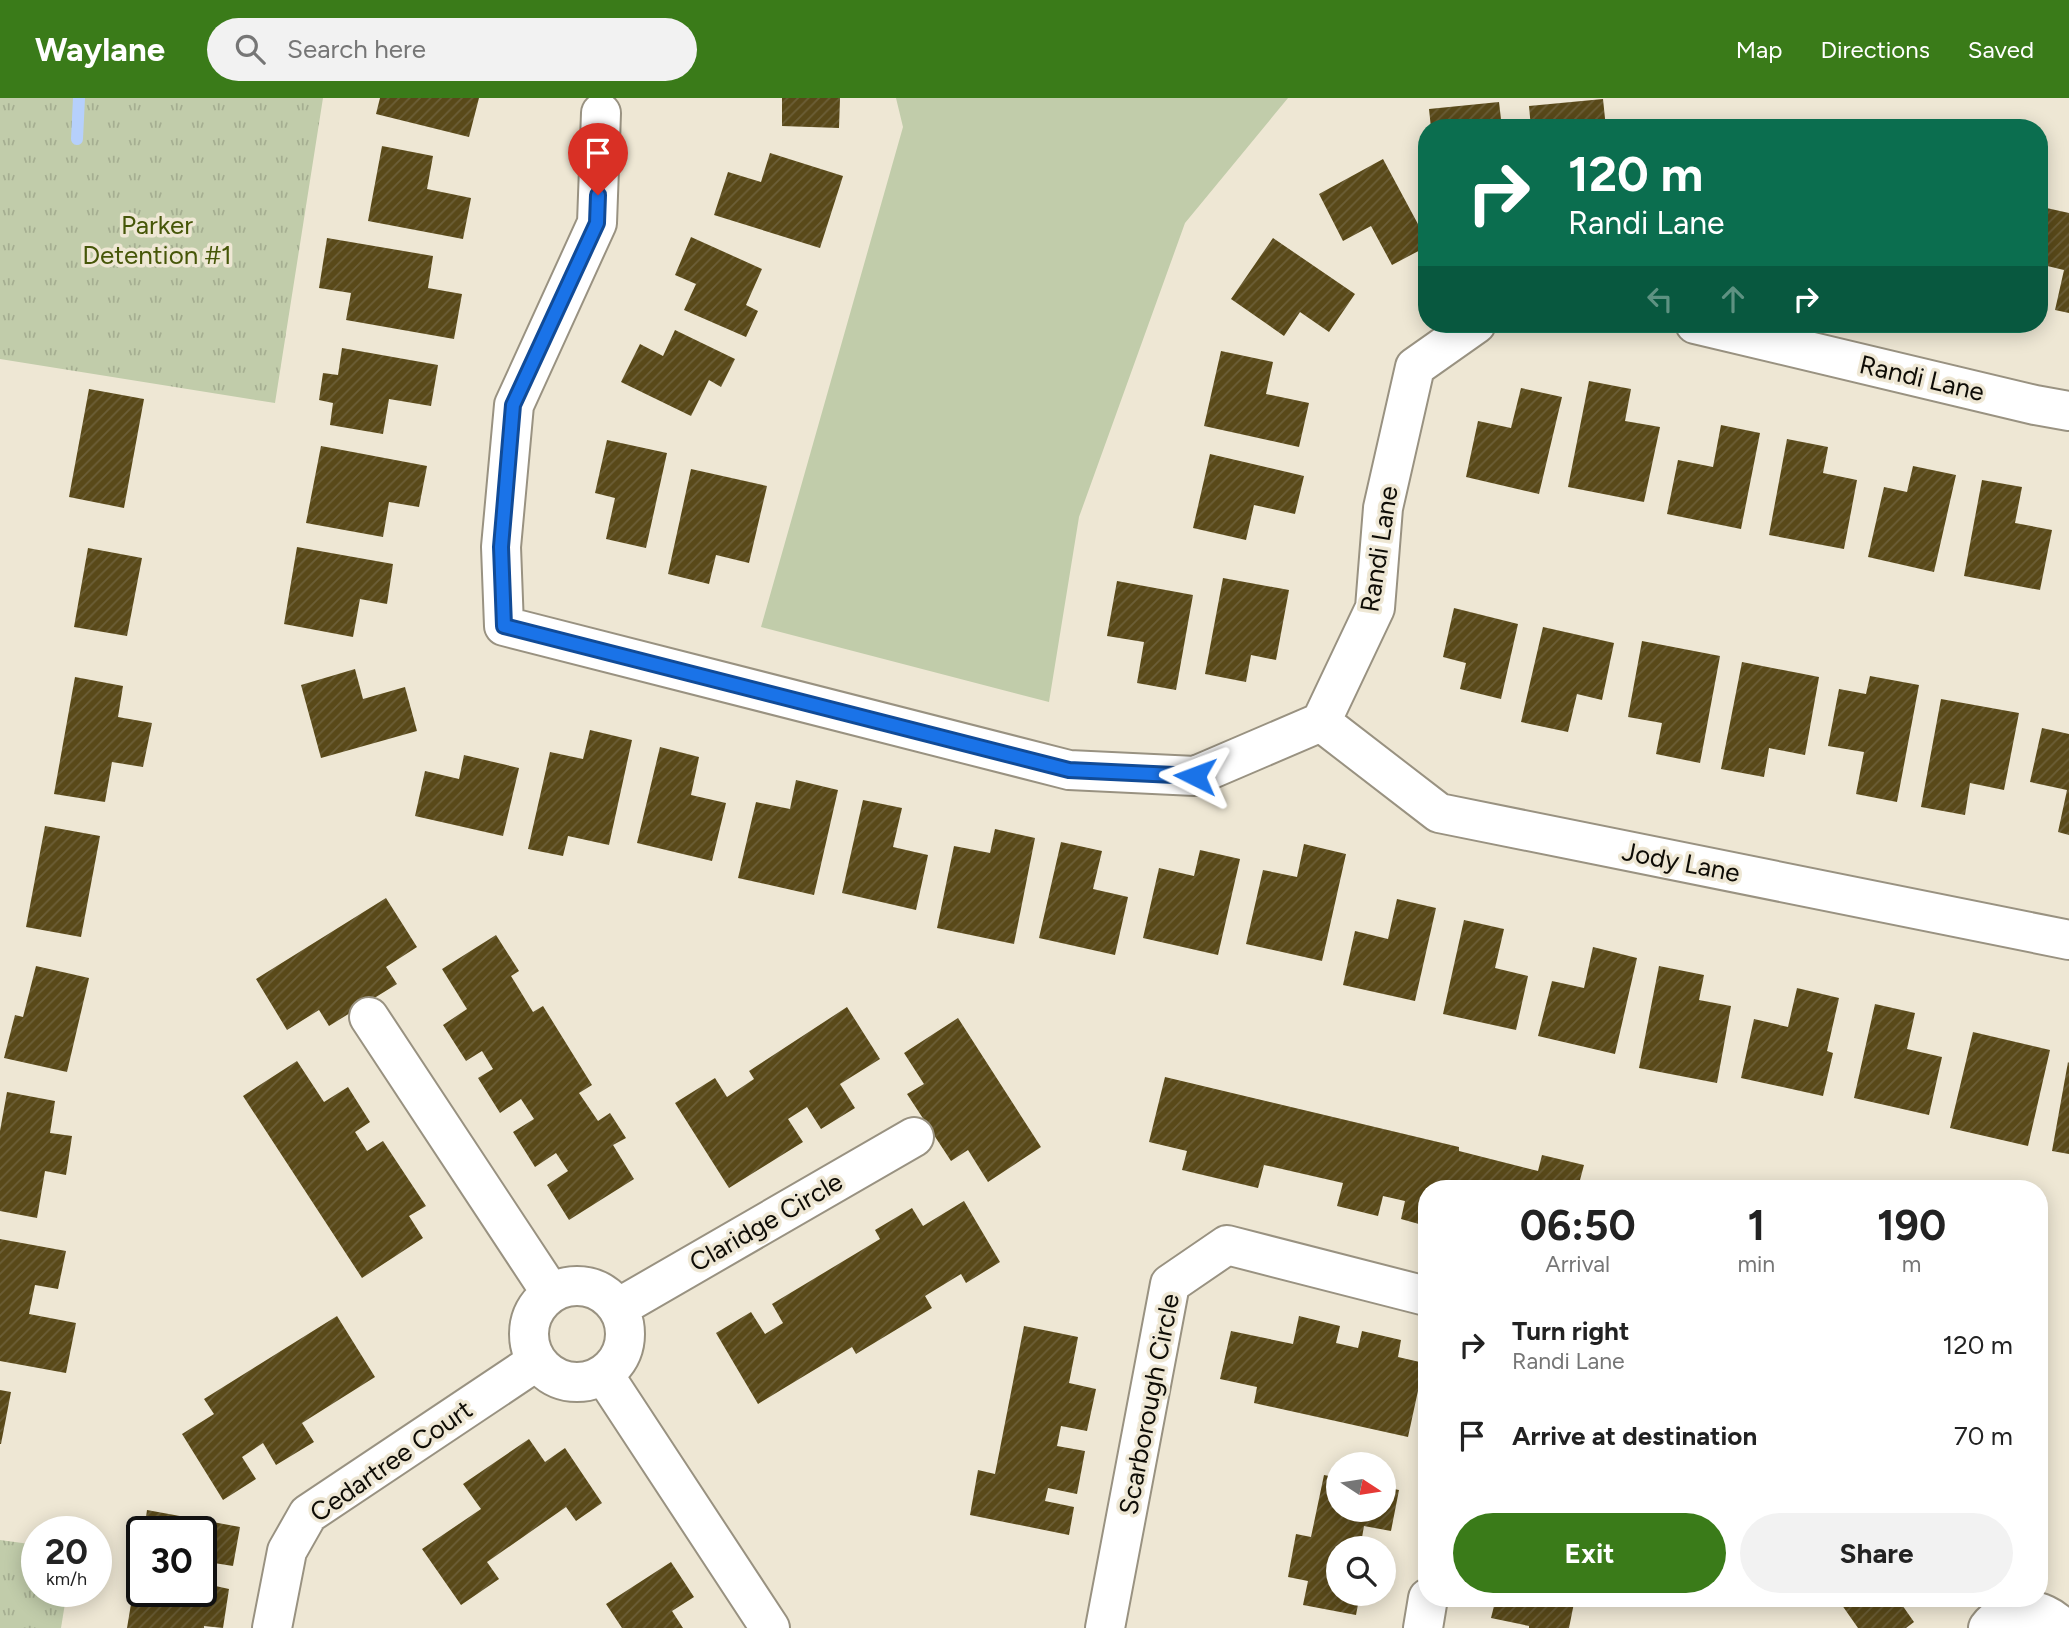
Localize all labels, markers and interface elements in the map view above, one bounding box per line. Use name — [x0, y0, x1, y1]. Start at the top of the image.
search box — [207, 18, 697, 81]
text: Waylane — [35, 30, 165, 69]
icon: search — [231, 30, 269, 68]
text: Search here — [287, 33, 426, 65]
text: Map — [1736, 35, 1782, 64]
text: Directions — [1820, 35, 1930, 64]
text: Saved — [1968, 35, 2034, 64]
pin — [568, 123, 628, 195]
icon: arrive — [579, 134, 617, 172]
text: 120 m — [1568, 144, 1703, 203]
icon: right — [1453, 147, 1544, 238]
text: Randi Lane — [1568, 204, 1725, 242]
park label: Parker Detention #1 — [82, 209, 232, 271]
icon: left — [1641, 280, 1679, 318]
icon: ahead — [1714, 280, 1752, 318]
icon: right — [1787, 280, 1825, 318]
street label: Randi Lane — [1856, 348, 1988, 408]
street label: Randi Lane — [1353, 484, 1405, 614]
position arrow — [1158, 739, 1232, 813]
street label: Jody Lane — [1619, 835, 1743, 889]
street label: Claridge Circle — [684, 1165, 848, 1279]
text: 06:50 — [1520, 1200, 1636, 1251]
text: 1 — [1747, 1200, 1765, 1251]
text: 190 — [1877, 1200, 1946, 1251]
text: Arrival — [1545, 1250, 1610, 1278]
text: min — [1737, 1250, 1775, 1278]
text: m — [1902, 1250, 1921, 1278]
street label: Scarborough Circle — [1112, 1291, 1186, 1517]
text: Turn right — [1512, 1315, 1629, 1347]
icon: right — [1453, 1326, 1491, 1364]
text: 120 m — [1943, 1329, 2013, 1361]
text: Randi Lane — [1512, 1347, 1625, 1375]
street label: Cedartree Court — [304, 1393, 478, 1529]
icon: arrive — [1453, 1417, 1491, 1455]
text: Arrive at destination — [1512, 1420, 1757, 1452]
text: 70 m — [1954, 1420, 2013, 1452]
north arrow — [1326, 1452, 1396, 1522]
map controls — [1326, 1452, 1396, 1606]
button: Exit — [1453, 1513, 1726, 1593]
button: Share — [1740, 1513, 2013, 1593]
speed limit sign: 30 — [126, 1516, 217, 1607]
text: 20 — [45, 1531, 88, 1573]
button: search — [1326, 1536, 1396, 1606]
text: km/h — [46, 1568, 87, 1590]

